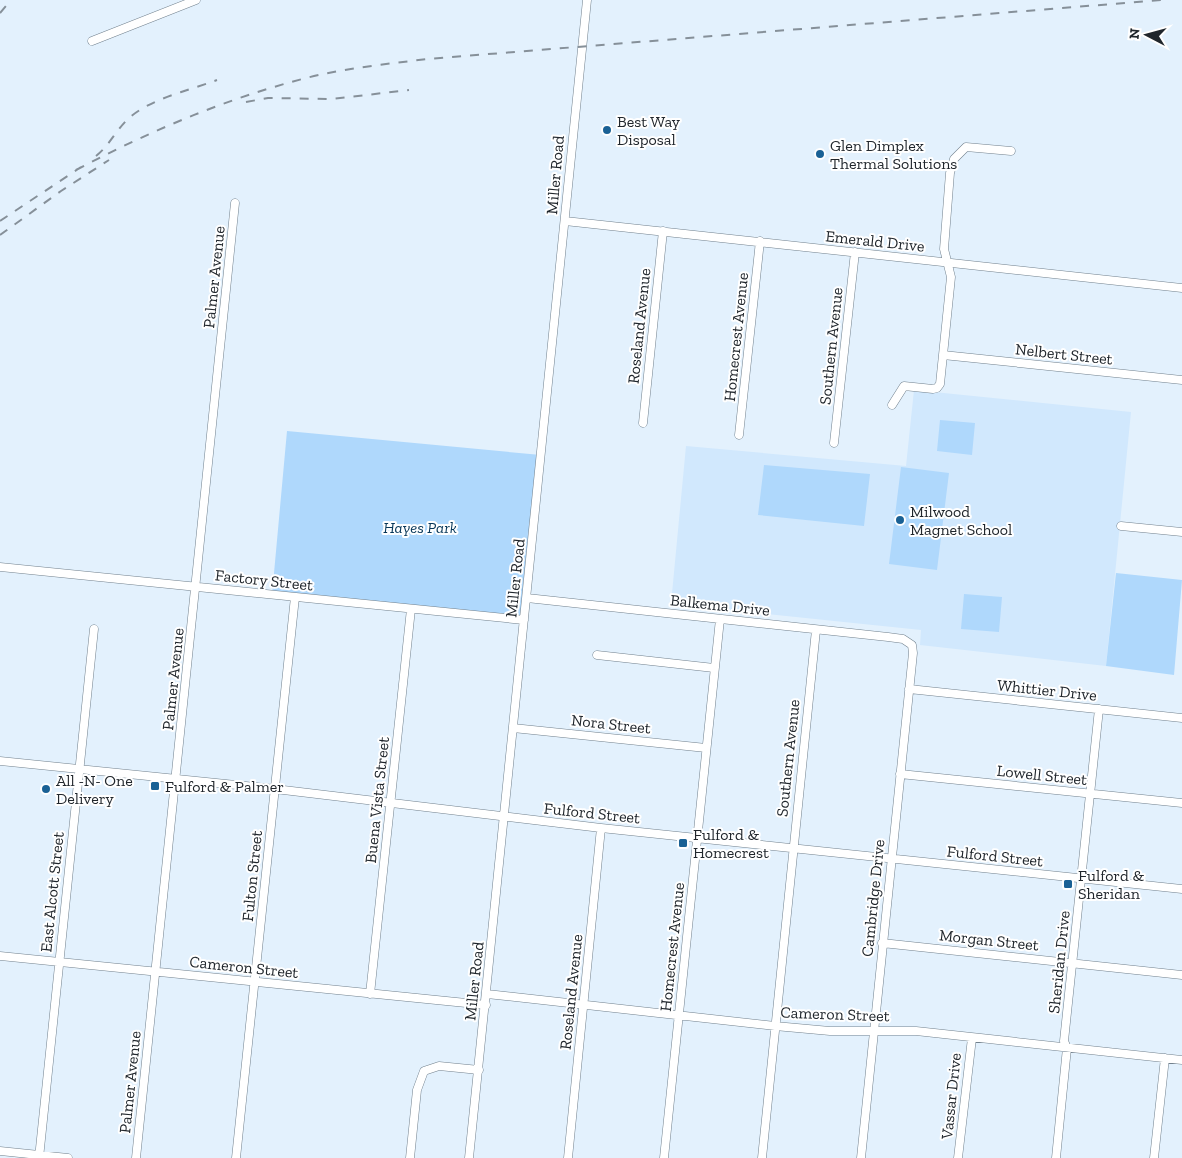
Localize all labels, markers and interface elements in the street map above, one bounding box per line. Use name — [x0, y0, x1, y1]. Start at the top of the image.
north arrow — [1122, 10, 1172, 60]
text: N — [1126, 27, 1144, 40]
place label: Best Way Disposal — [617, 112, 681, 149]
marker: Best Way Disposal — [601, 124, 613, 136]
street label: Miller Road — [542, 135, 568, 215]
place label: Glen Dimplex Thermal Solutions — [830, 136, 957, 173]
marker: Glen Dimplex Thermal Solutions — [814, 148, 826, 160]
street label: Palmer Avenue — [199, 225, 229, 329]
street label: Emerald Drive — [825, 226, 925, 256]
street label: Roseland Avenue — [623, 267, 655, 385]
street label: Homecrest Avenue — [720, 272, 752, 402]
street label: Southern Avenue — [815, 286, 847, 406]
street label: Nelbert Street — [1014, 339, 1114, 369]
place label: Milwood Magnet School — [910, 502, 1012, 539]
marker: Milwood Magnet School — [894, 514, 906, 526]
park label: Hayes Park — [383, 518, 457, 537]
street label: Miller Road — [501, 537, 529, 618]
street label: Factory Street — [214, 565, 314, 595]
street label: Balkema Drive — [669, 590, 771, 620]
street label: Palmer Avenue — [158, 627, 188, 731]
street label: Whittier Drive — [996, 675, 1098, 705]
street label: Southern Avenue — [772, 698, 804, 818]
street label: Nora Street — [570, 710, 652, 738]
street label: Buena Vista Street — [361, 736, 393, 864]
street label: Lowell Street — [996, 761, 1088, 789]
place label: All -N- One Delivery — [56, 771, 133, 808]
place label: Fulford & Palmer — [165, 777, 284, 796]
marker: Fulford & Palmer — [149, 780, 161, 792]
marker: All -N- One Delivery — [40, 783, 52, 795]
street label: Fulford Street — [543, 799, 641, 828]
place label: Fulford & Homecrest — [693, 825, 769, 862]
street label: Fulton Street — [238, 830, 266, 922]
street label: East Alcott Street — [36, 831, 68, 953]
marker: Fulford & Homecrest — [677, 837, 689, 849]
street label: Cambridge Drive — [857, 838, 889, 958]
street label: Fulford Street — [946, 842, 1044, 871]
place label: Fulford & Sheridan — [1078, 866, 1144, 903]
marker: Fulford & Sheridan — [1062, 878, 1074, 890]
street label: Homecrest Avenue — [656, 882, 688, 1012]
street label: Sheridan Drive — [1044, 910, 1074, 1014]
street label: Morgan Street — [938, 925, 1040, 955]
street label: Roseland Avenue — [555, 933, 587, 1051]
street label: Miller Road — [460, 940, 488, 1021]
street label: Cameron Street — [189, 952, 299, 982]
street label: Cameron Street — [780, 1003, 890, 1025]
street label: Palmer Avenue — [115, 1030, 145, 1134]
street label: Vassar Drive — [937, 1052, 965, 1141]

